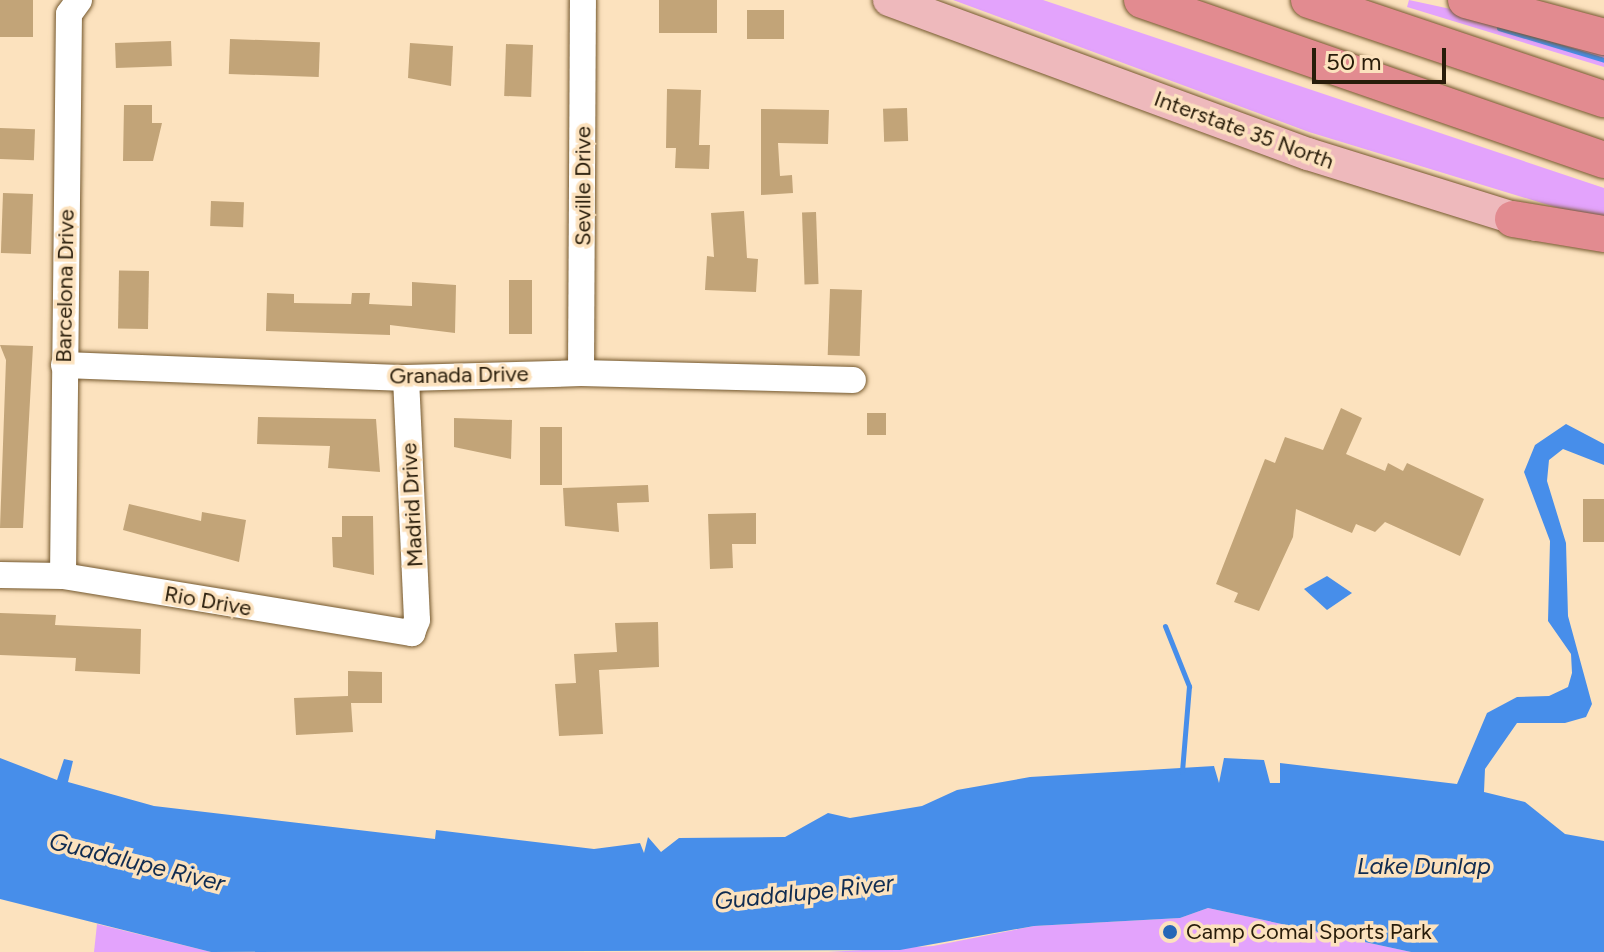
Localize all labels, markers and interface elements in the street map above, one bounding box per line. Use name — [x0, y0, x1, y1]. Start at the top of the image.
scale bar — [1316, 32, 1450, 82]
text: 50 m — [1326, 47, 1382, 76]
street label: Interstate 35 North — [1151, 85, 1337, 175]
street label: Seville Drive — [570, 126, 596, 246]
street label: Barcelona Drive — [50, 209, 80, 363]
street label: Granada Drive — [389, 361, 529, 389]
street label: Madrid Drive — [396, 442, 428, 568]
street label: Rio Drive — [162, 580, 254, 622]
water label: Guadalupe River — [46, 826, 228, 898]
water label: Lake Dunlap — [1357, 852, 1491, 880]
water label: Guadalupe River — [713, 868, 895, 916]
place label: Camp Comal Sports Park — [1186, 919, 1432, 945]
marker: Camp Comal Sports Park — [1161, 923, 1179, 941]

